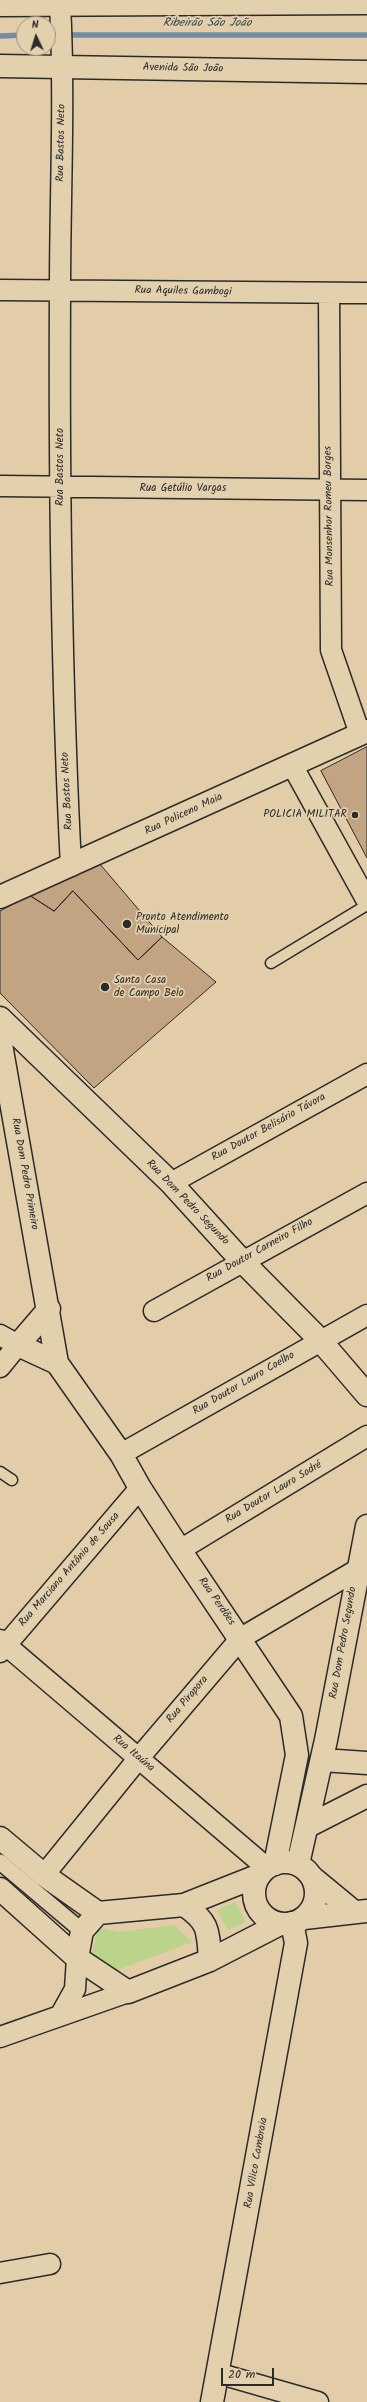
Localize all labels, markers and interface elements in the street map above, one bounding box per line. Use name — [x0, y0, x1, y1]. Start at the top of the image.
north arrow — [16, 16, 56, 56]
text: N — [31, 16, 39, 34]
water label: Ribeirão São João — [163, 17, 251, 31]
street label: Avenida São João — [143, 62, 223, 76]
street label: Rua Bastos Neto — [55, 104, 69, 182]
street label: Rua Aquiles Gambogi — [134, 285, 232, 299]
street label: Rua Bastos Neto — [54, 428, 68, 506]
street label: Rua Monsenhor Romeu Borges — [322, 446, 338, 586]
street label: Rua Getúlio Vargas — [140, 482, 226, 496]
street label: Rua Bastos Neto — [59, 752, 77, 830]
street label: Rua Policeno Maia — [143, 791, 225, 839]
place label: POLICIA MILITAR — [263, 808, 347, 822]
marker: POLICIA MILITAR — [350, 810, 360, 820]
place label: Pronto Atendimento Municipal — [136, 911, 229, 937]
marker: Pronto Atendimento Municipal — [121, 918, 133, 930]
place label: Santa Casa de Campo Belo — [114, 974, 184, 1000]
marker: Santa Casa de Campo Belo — [99, 981, 111, 993]
street label: Rua Doutor Belisário Távora — [210, 1091, 328, 1165]
street label: Rua Dom Pedro Primeiro — [8, 1117, 40, 1231]
street label: Rua Dom Pedro Segundo — [143, 1158, 231, 1248]
street label: Rua Doutor Carneiro Filho — [204, 1216, 316, 1286]
street label: Rua Doutor Lauro Coelho — [191, 1349, 297, 1419]
street label: Rua Doutor Lauro Sodré — [223, 1459, 325, 1527]
street label: Rua Marciano Antônio de Sousa — [17, 1510, 123, 1630]
street label: Rua Perdões — [195, 1575, 237, 1629]
street label: Rua Dom Pedro Segundo — [328, 1586, 360, 1700]
street label: Rua Pirapora — [164, 1674, 212, 1726]
street label: Rua Itaúna — [109, 1733, 157, 1775]
street label: Rua Vilico Cambraia — [242, 2116, 272, 2210]
scale bar — [223, 2360, 276, 2386]
text: 20 m — [228, 2365, 255, 2384]

